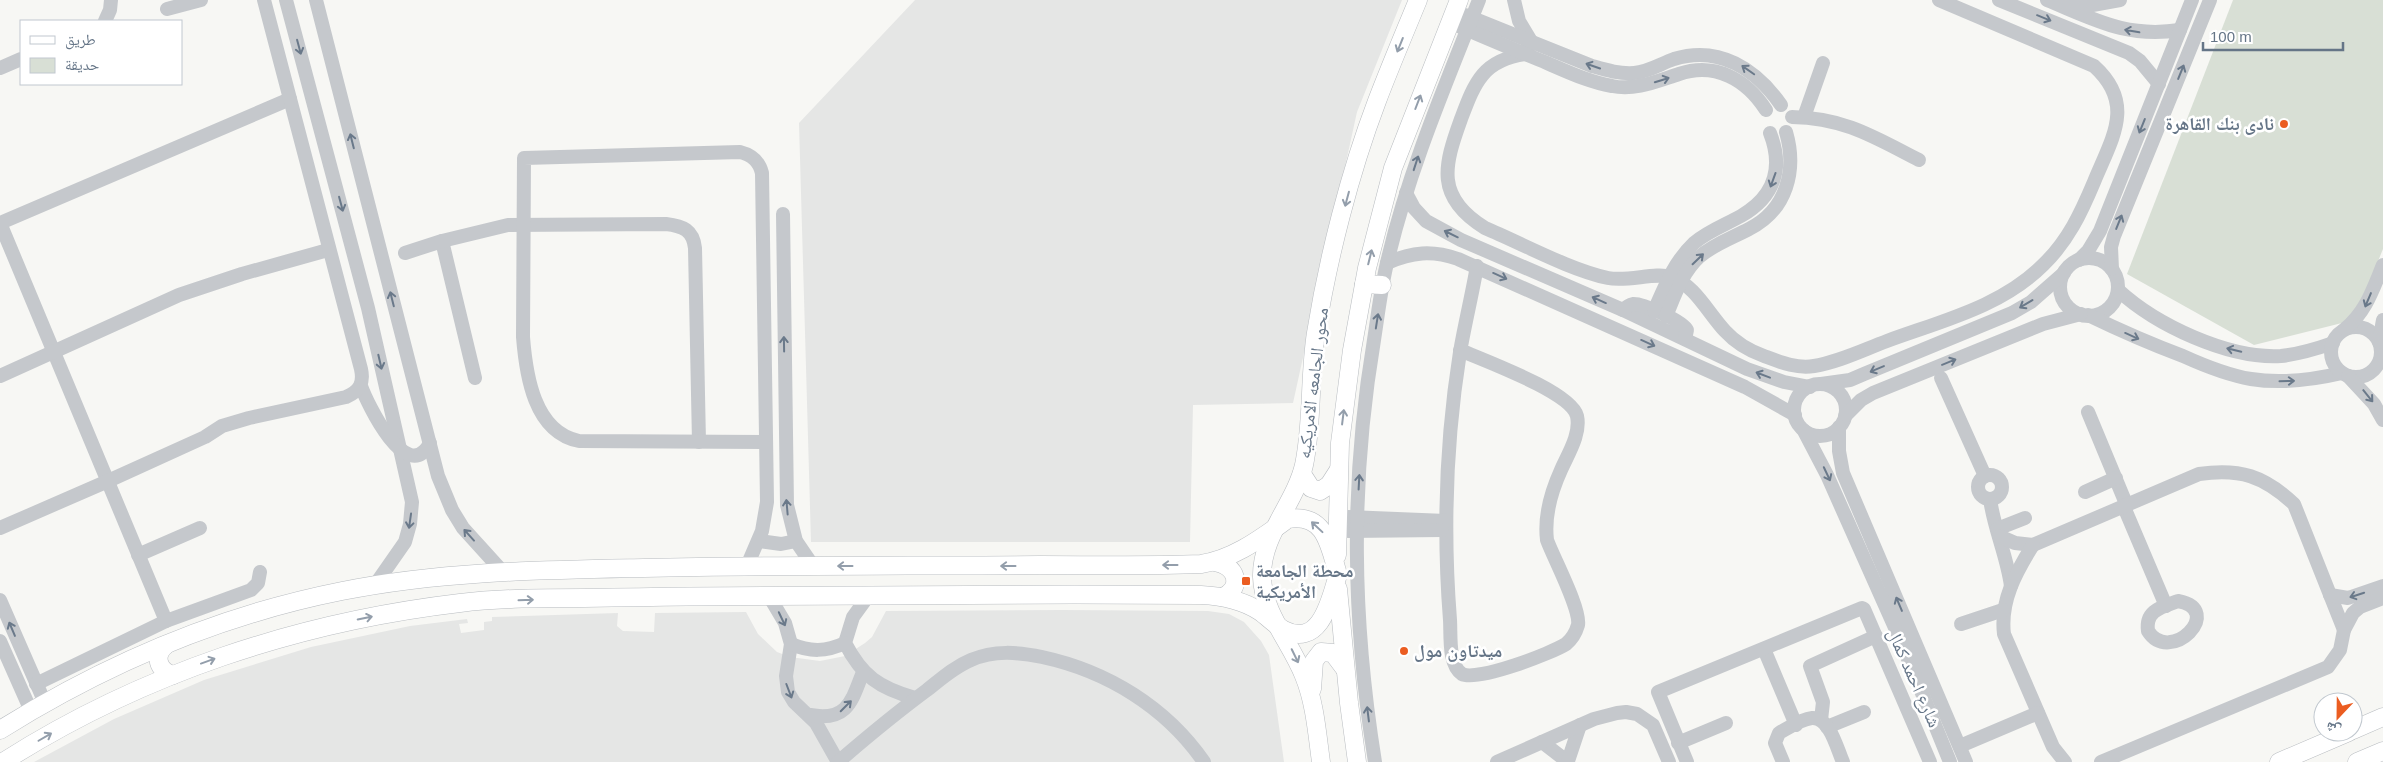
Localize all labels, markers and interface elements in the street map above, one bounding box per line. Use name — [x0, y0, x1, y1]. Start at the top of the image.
one-way arrow — [2037, 15, 2052, 24]
legend — [20, 20, 182, 85]
scale bar — [2203, 20, 2343, 52]
one-way arrow — [2124, 26, 2140, 36]
text: 100 m — [2210, 28, 2252, 45]
text: طريق — [65, 31, 96, 50]
one-way arrow — [1394, 37, 1404, 52]
one-way arrow — [295, 39, 305, 55]
text: حديقة — [65, 56, 100, 73]
one-way arrow — [1586, 61, 1601, 70]
one-way arrow — [1741, 65, 1755, 75]
one-way arrow — [2176, 65, 2186, 80]
one-way arrow — [1653, 75, 1669, 85]
one-way arrow — [1413, 95, 1423, 110]
place label: نادى بنك القاهرة — [2165, 114, 2274, 135]
marker: نادى بنك القاهرة — [2278, 118, 2290, 130]
one-way arrow — [2136, 119, 2145, 134]
one-way arrow — [347, 134, 356, 150]
one-way arrow — [1412, 156, 1421, 172]
one-way arrow — [1768, 172, 1777, 187]
one-way arrow — [1342, 190, 1351, 206]
one-way arrow — [336, 196, 346, 212]
one-way arrow — [2115, 215, 2125, 230]
one-way arrow — [1443, 229, 1458, 239]
one-way arrow — [1365, 249, 1375, 265]
one-way arrow — [1692, 253, 1704, 265]
one-way arrow — [1492, 272, 1507, 282]
one-way arrow — [387, 291, 397, 307]
one-way arrow — [2363, 292, 2373, 307]
one-way arrow — [1592, 295, 1607, 305]
one-way arrow — [2020, 300, 2034, 310]
street label: محور الجامعه الامريكيه — [1294, 306, 1333, 460]
one-way arrow — [1372, 313, 1382, 329]
one-way arrow — [2124, 331, 2139, 341]
one-way arrow — [780, 336, 789, 352]
one-way arrow — [1640, 339, 1655, 349]
one-way arrow — [2226, 345, 2242, 354]
one-way arrow — [376, 353, 385, 369]
one-way arrow — [1942, 357, 1957, 366]
one-way arrow — [1870, 364, 1885, 374]
one-way arrow — [1756, 370, 1771, 379]
one-way arrow — [2278, 376, 2294, 386]
one-way arrow — [2363, 389, 2374, 402]
one-way arrow — [1338, 410, 1348, 426]
one-way arrow — [1822, 466, 1832, 481]
one-way arrow — [1354, 474, 1363, 490]
one-way arrow — [783, 499, 792, 515]
one-way arrow — [404, 512, 414, 528]
one-way arrow — [1311, 521, 1324, 533]
one-way arrow — [463, 528, 475, 541]
one-way arrow — [1162, 560, 1178, 570]
one-way arrow — [837, 561, 854, 571]
one-way arrow — [1000, 561, 1016, 570]
place label: محطة الجامعة الأمريكية — [1256, 561, 1353, 602]
marker: محطة الجامعة الأمريكية — [1240, 575, 1252, 587]
one-way arrow — [2349, 591, 2365, 601]
one-way arrow — [518, 595, 534, 604]
one-way arrow — [1894, 597, 1903, 612]
one-way arrow — [778, 611, 788, 626]
one-way arrow — [356, 613, 372, 623]
one-way arrow — [7, 622, 17, 637]
street label: شارع احمد كمال — [1882, 625, 1945, 731]
place label: ميدتاون مول — [1414, 641, 1502, 662]
marker: ميدتاون مول — [1398, 645, 1410, 657]
one-way arrow — [1290, 648, 1300, 663]
one-way arrow — [200, 656, 216, 665]
one-way arrow — [785, 683, 794, 698]
north arrow — [2313, 692, 2363, 742]
one-way arrow — [840, 700, 852, 712]
one-way arrow — [1363, 706, 1373, 722]
text: ش — [2323, 718, 2343, 739]
one-way arrow — [38, 732, 53, 742]

